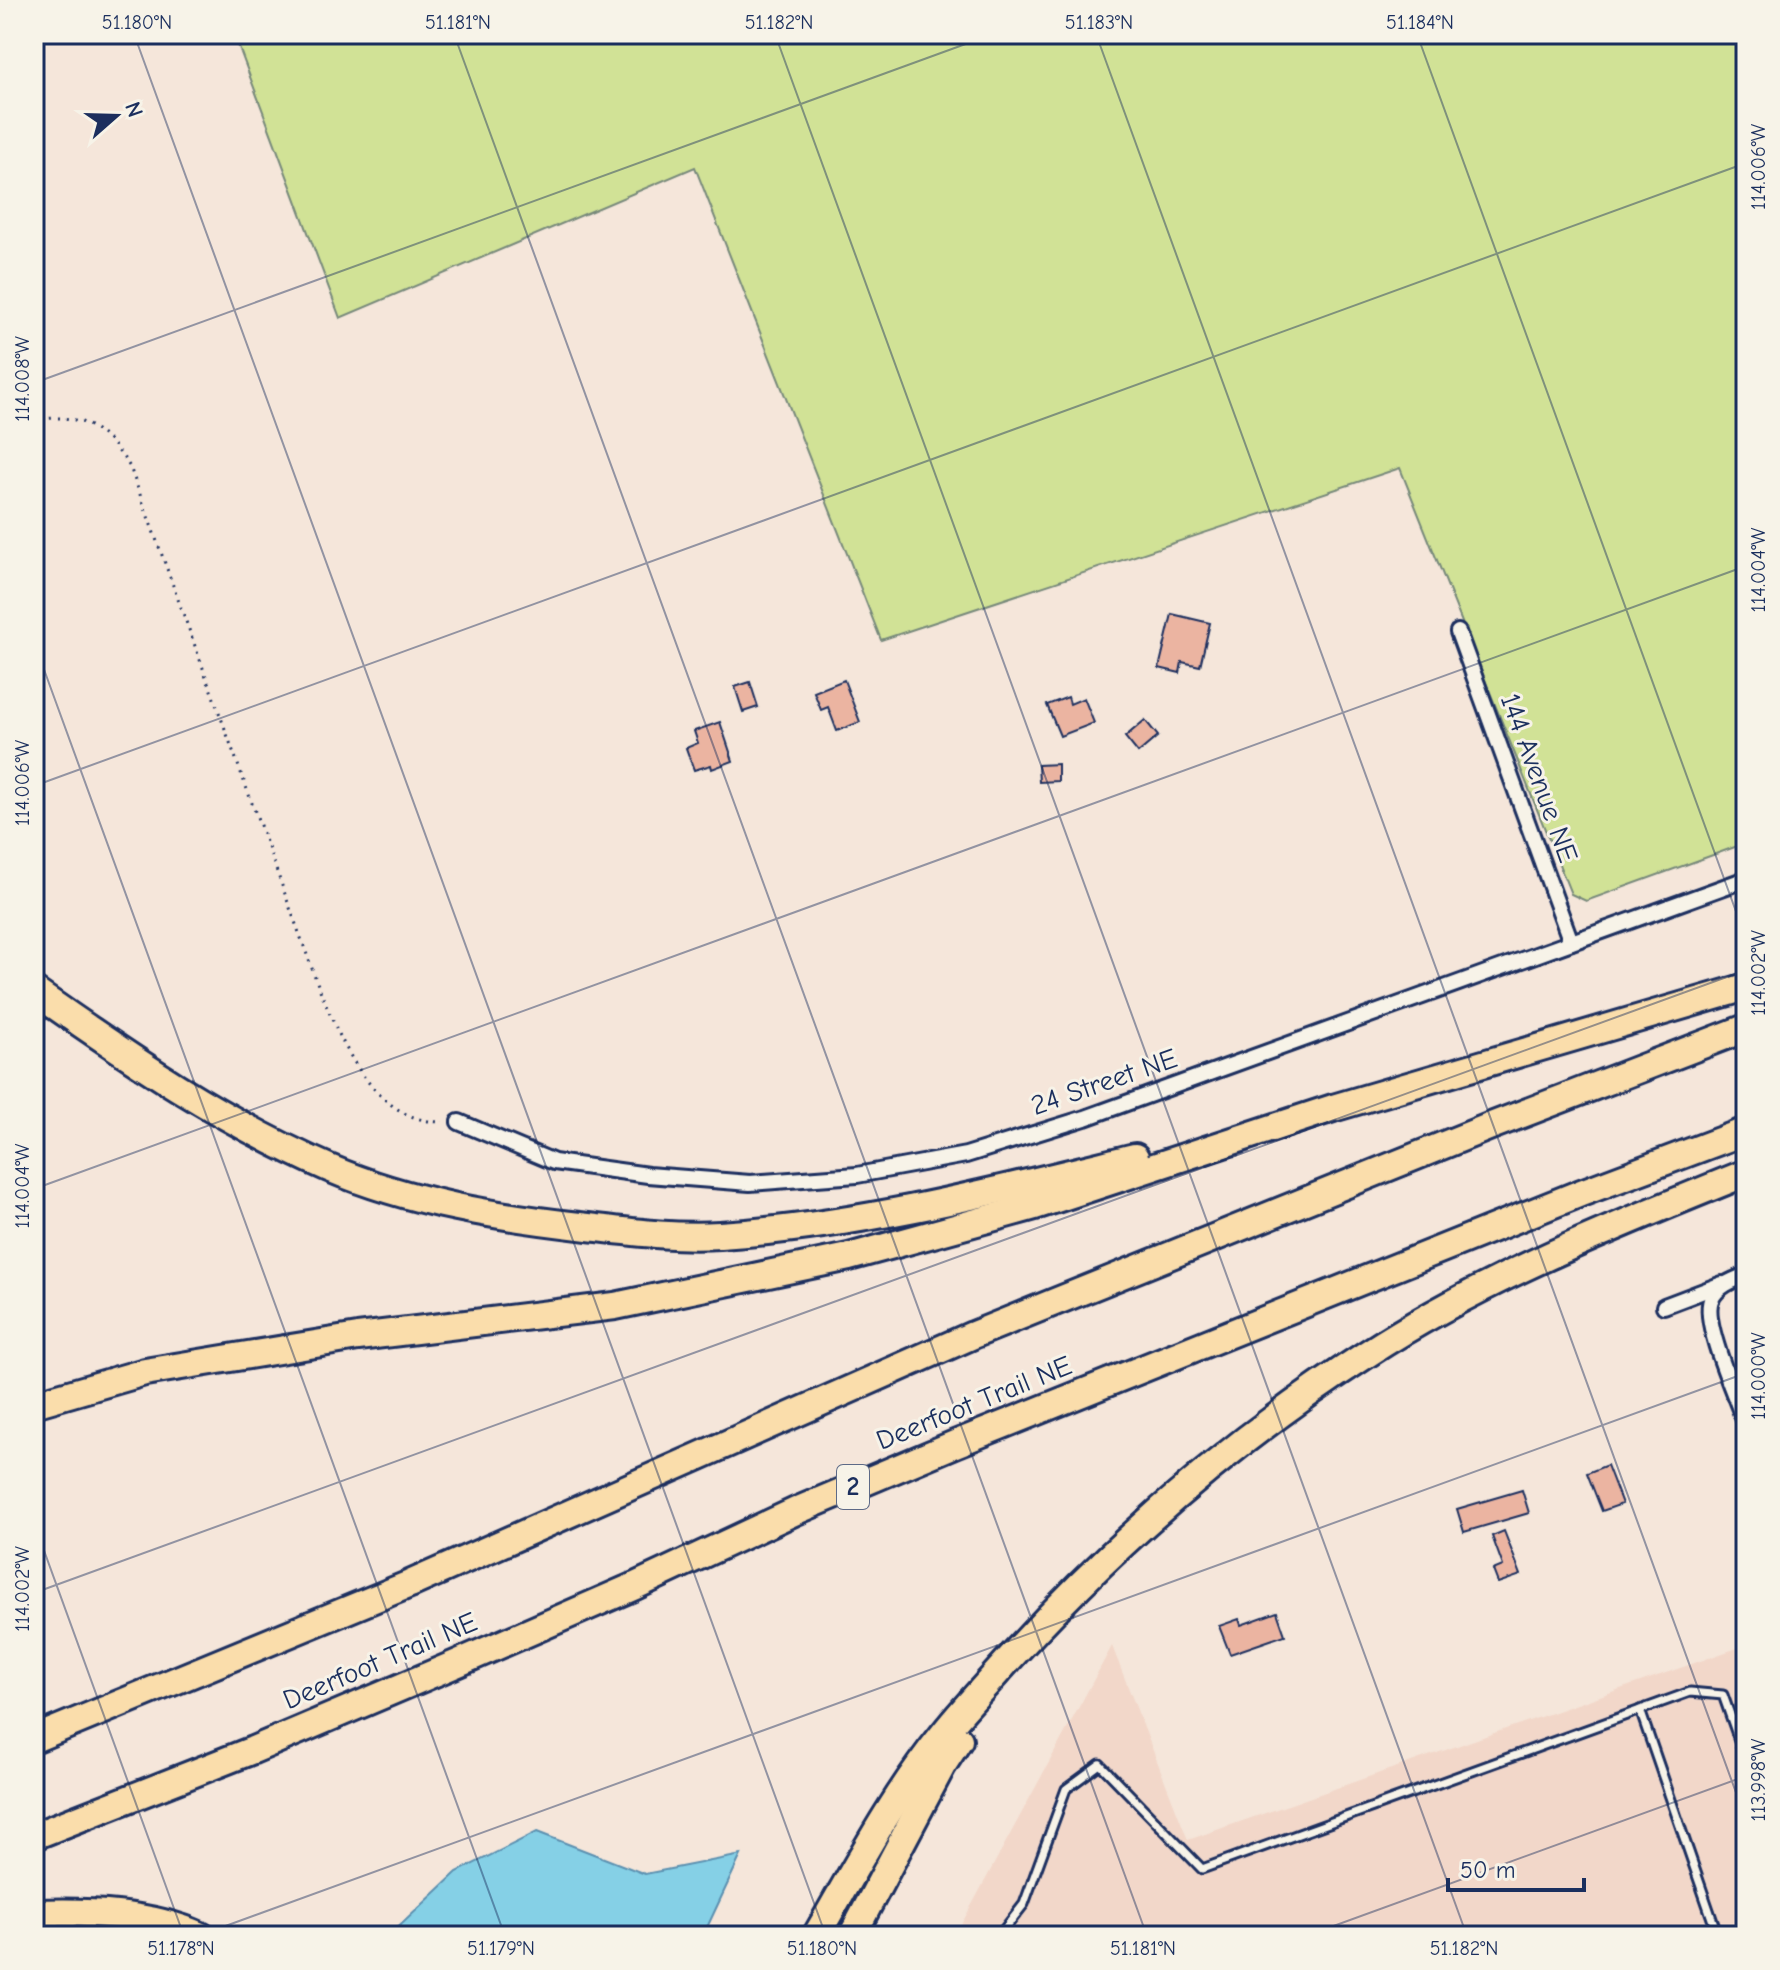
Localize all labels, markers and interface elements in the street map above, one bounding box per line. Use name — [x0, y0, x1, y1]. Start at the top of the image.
text: 51.180°N — [102, 11, 172, 34]
text: 51.181°N — [425, 11, 491, 34]
text: 51.182°N — [745, 11, 813, 34]
text: 51.183°N — [1065, 11, 1133, 34]
text: 51.184°N — [1386, 11, 1454, 34]
north arrow — [76, 76, 156, 156]
text: N — [119, 98, 149, 121]
text: 114.006°W — [1747, 123, 1770, 210]
text: 114.008°W — [11, 336, 34, 422]
text: 114.004°W — [1747, 527, 1770, 612]
street label: 144 Avenue NE — [1494, 689, 1584, 867]
text: 114.006°W — [11, 739, 34, 826]
text: 114.002°W — [1747, 930, 1770, 1016]
street label: 24 Street NE — [1027, 1042, 1181, 1122]
text: 114.004°W — [11, 1143, 34, 1228]
text: 114.000°W — [1747, 1332, 1770, 1420]
street label: Deerfoot Trail NE — [872, 1349, 1076, 1457]
road number: 2 — [837, 1465, 869, 1509]
text: 114.002°W — [11, 1546, 34, 1632]
street label: Deerfoot Trail NE — [278, 1606, 482, 1716]
text: 113.998°W — [1747, 1738, 1770, 1821]
scale bar — [1448, 1842, 1584, 1892]
text: 50 m — [1460, 1856, 1516, 1884]
text: 51.178°N — [147, 1937, 215, 1960]
text: 51.179°N — [467, 1937, 535, 1960]
text: 51.180°N — [787, 1937, 857, 1960]
text: 51.181°N — [1110, 1937, 1176, 1960]
text: 51.182°N — [1430, 1937, 1498, 1960]

